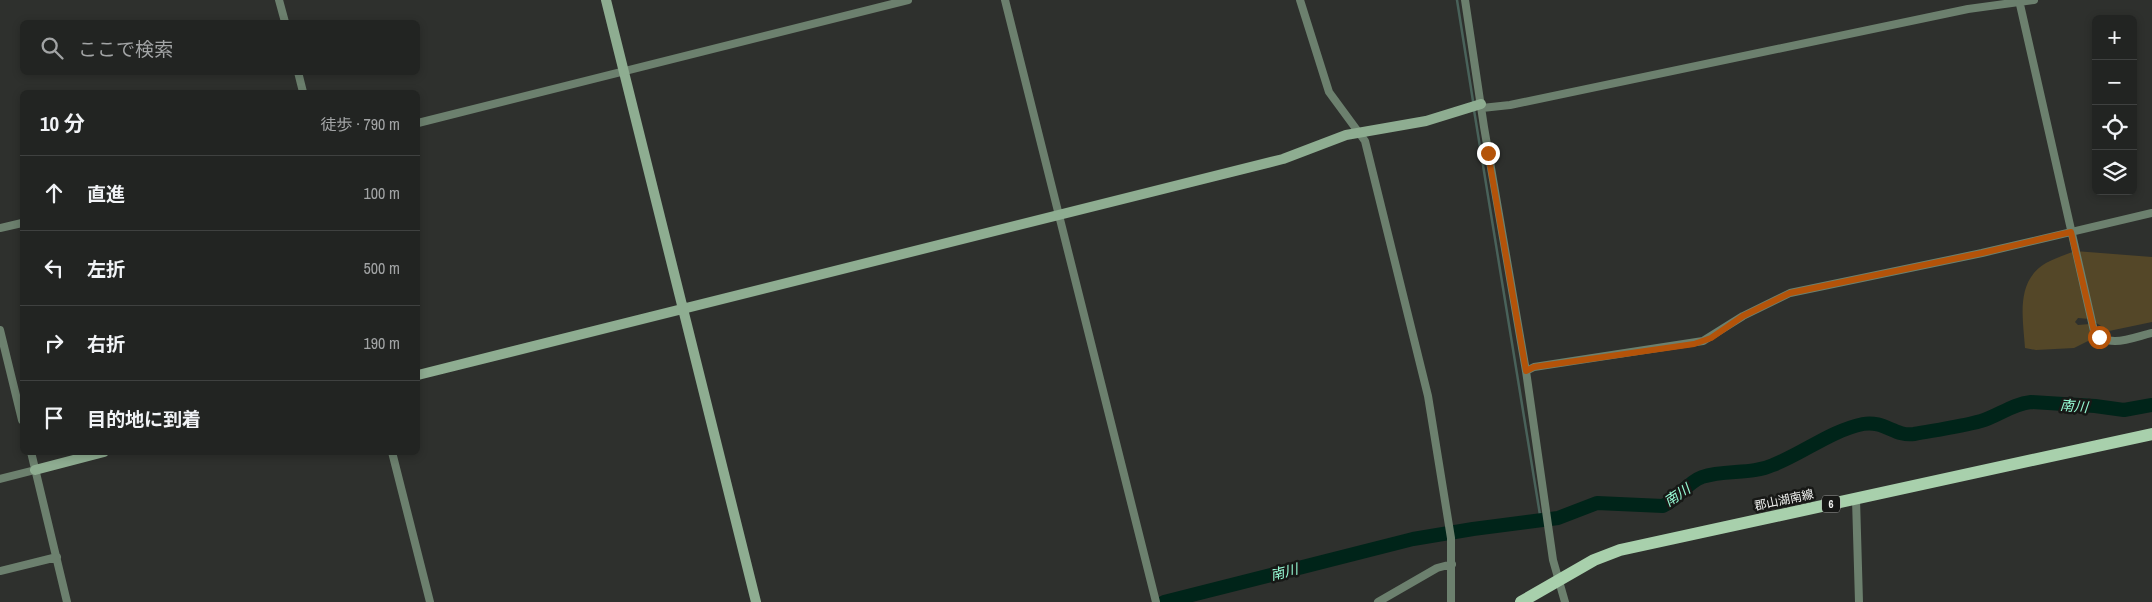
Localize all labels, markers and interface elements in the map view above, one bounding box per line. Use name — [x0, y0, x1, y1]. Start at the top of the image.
map controls — [2092, 15, 2137, 195]
button: + — [2092, 15, 2137, 60]
search box — [20, 20, 420, 75]
icon: search — [38, 34, 66, 62]
text: ここで検索 — [78, 36, 173, 62]
button: − — [2092, 60, 2137, 105]
button: locate — [2092, 105, 2137, 150]
text: 10 分 — [40, 109, 85, 138]
text: 徒歩 · 790 m — [321, 113, 400, 135]
route end — [1477, 142, 1500, 165]
button: layers — [2092, 150, 2137, 195]
icon: ahead — [40, 179, 68, 207]
text: 直進 — [87, 181, 125, 207]
text: 100 m — [364, 182, 400, 204]
icon: left — [40, 254, 68, 282]
text: 左折 — [87, 256, 125, 282]
text: 500 m — [364, 257, 400, 279]
route start — [2088, 326, 2111, 349]
icon: right — [40, 329, 68, 357]
text: 右折 — [87, 331, 125, 357]
text: 190 m — [364, 332, 400, 354]
water label: 南川 — [2059, 396, 2091, 416]
icon: arrive — [40, 404, 68, 432]
text: 目的地に到着 — [87, 406, 201, 432]
water label: 南川 — [1660, 479, 1695, 510]
street label: 郡山湖南線 — [1753, 486, 1815, 514]
road number: 6 — [1822, 496, 1840, 512]
water label: 南川 — [1268, 559, 1302, 584]

